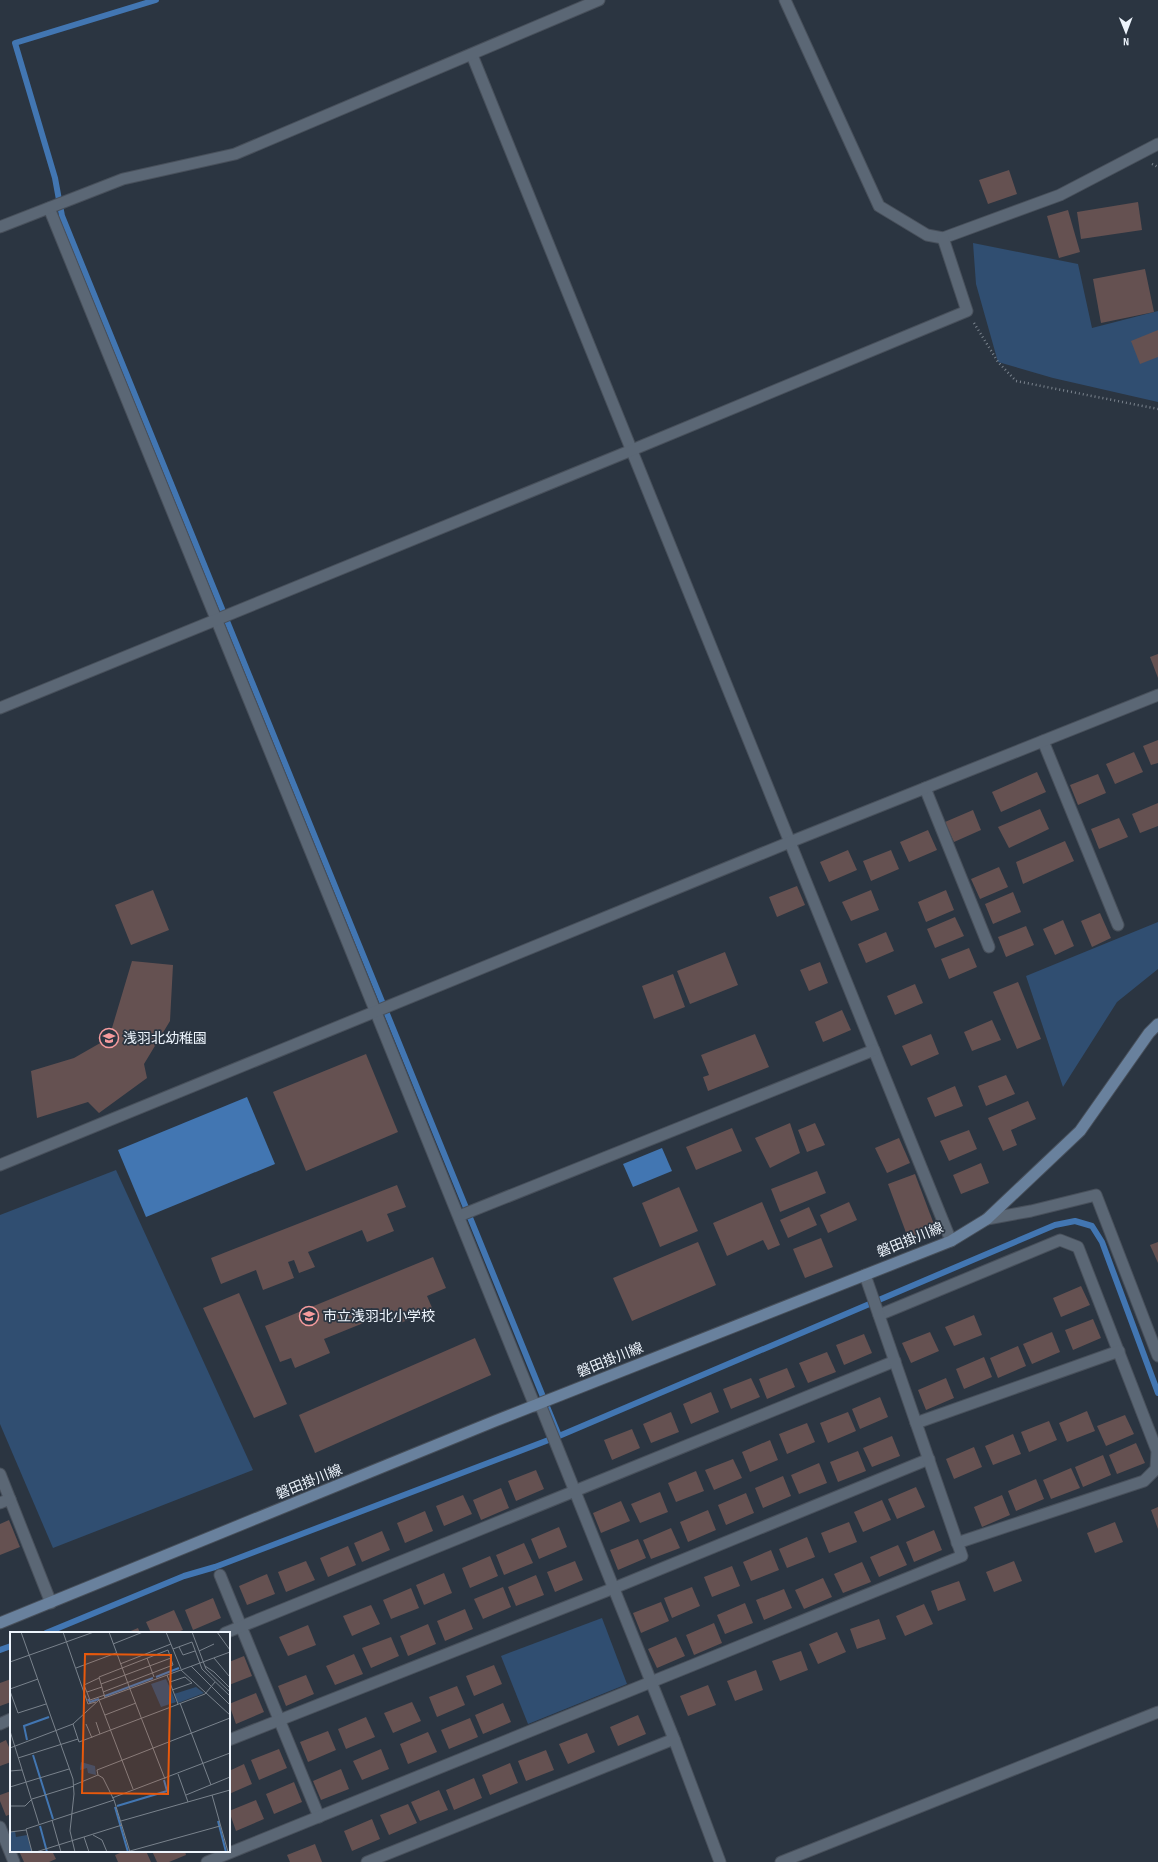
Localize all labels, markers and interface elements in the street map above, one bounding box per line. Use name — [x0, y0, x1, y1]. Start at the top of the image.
north arrow — [1106, 12, 1146, 52]
text: N — [1123, 35, 1129, 48]
school or university icon: 浅羽北幼稚園 — [98, 1027, 120, 1049]
place label: 浅羽北幼稚園 — [123, 1030, 207, 1047]
street label: 磐田掛川線 — [874, 1219, 946, 1261]
school or university icon: 市立浅羽北小学校 — [298, 1305, 320, 1327]
place label: 市立浅羽北小学校 — [323, 1308, 435, 1325]
street label: 磐田掛川線 — [574, 1339, 646, 1381]
street label: 磐田掛川線 — [273, 1461, 345, 1503]
inset map — [10, 1632, 230, 1852]

